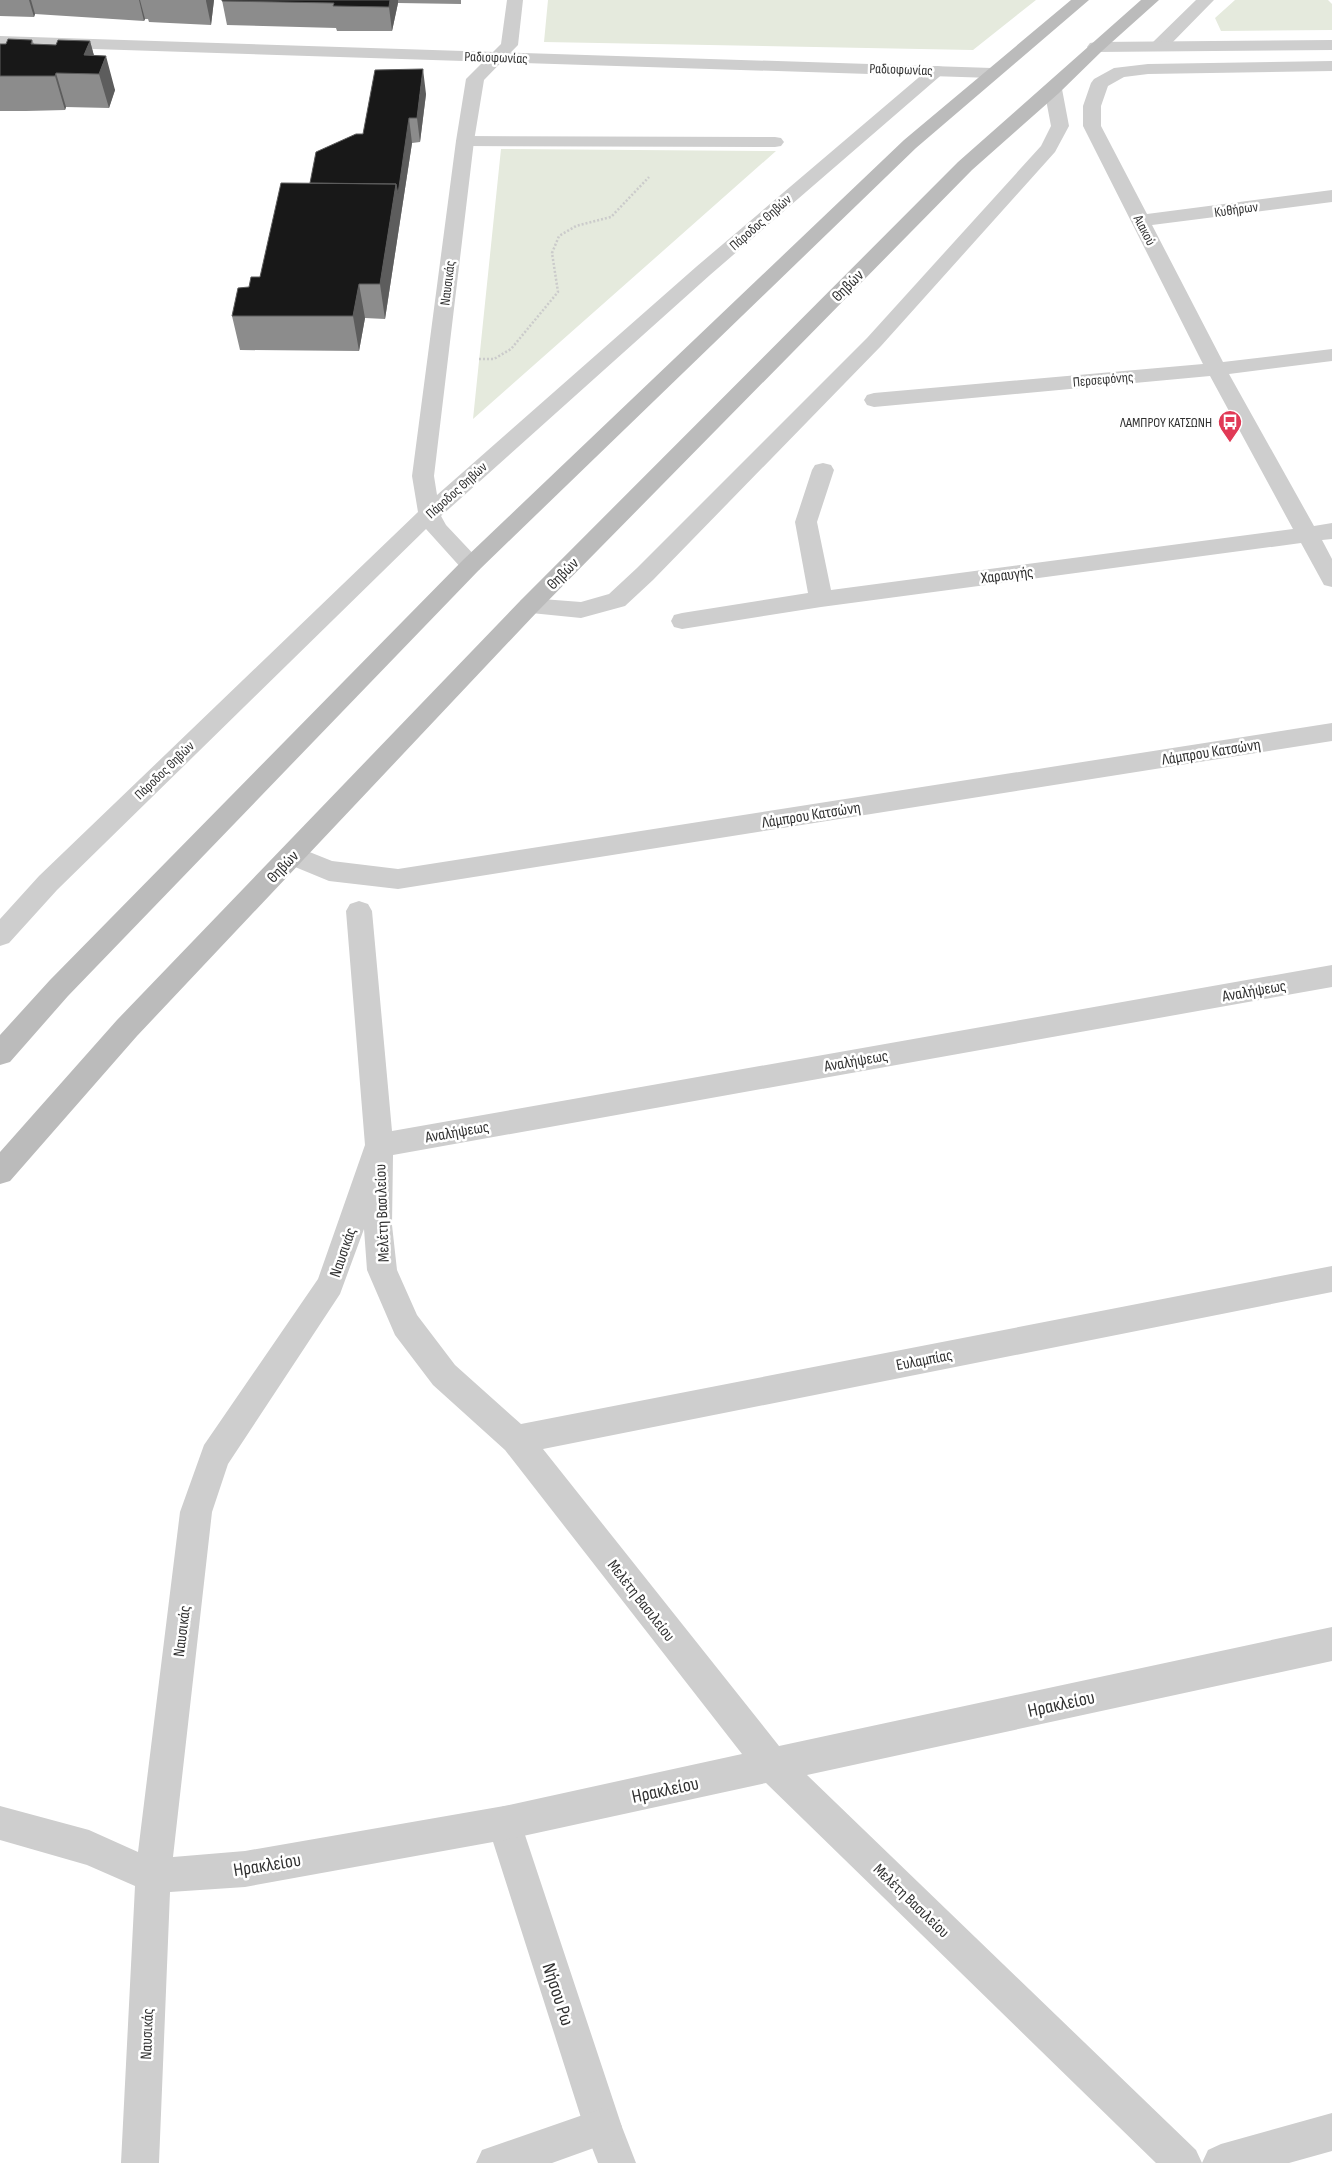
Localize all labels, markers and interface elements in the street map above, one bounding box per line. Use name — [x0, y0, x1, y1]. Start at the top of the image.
street label: Ραδιοφωνίας — [464, 48, 528, 67]
street label: Ραδιοφωνίας — [869, 60, 933, 79]
street label: Πάροδος Θηβών — [726, 191, 795, 254]
street label: Κυθήρων — [1213, 198, 1259, 221]
street label: Αιακού — [1129, 211, 1159, 248]
street label: Ναυσικάς — [436, 260, 459, 306]
street label: Θηβών — [828, 266, 868, 306]
street label: Περσεφόνης — [1072, 368, 1134, 391]
bus stop icon: ΛΑΜΠΡΟΥ ΚΑΤΣΩΝΗ — [1217, 409, 1243, 443]
place label: ΛΑΜΠΡΟΥ ΚΑΤΣΩΝΗ — [1119, 414, 1212, 431]
street label: Πάροδος Θηβών — [422, 458, 491, 522]
street label: Θηβών — [543, 554, 583, 594]
street label: Χαραυγής — [979, 563, 1034, 588]
street label: Λάμπρου Κατσώνη — [1159, 735, 1262, 770]
street label: Πάροδος Θηβών — [131, 737, 198, 803]
street label: Λάμπρου Κατσώνη — [759, 798, 862, 833]
street label: Θηβών — [263, 847, 303, 887]
street label: Αναλήψεως — [1220, 977, 1288, 1007]
street label: Αναλήψεως — [822, 1047, 890, 1077]
street label: Αναλήψεως — [423, 1118, 491, 1148]
street label: Μελέτη Βασιλείου — [371, 1163, 394, 1262]
street label: Ναυσικάς — [326, 1225, 361, 1280]
street label: Ευλαμπίας — [894, 1346, 954, 1375]
street label: Μελέτη Βασιλείου — [603, 1556, 679, 1646]
street label: Ναυσικάς — [170, 1605, 195, 1658]
street label: Ηρακλείου — [1026, 1686, 1097, 1723]
street label: Ηρακλείου — [630, 1772, 701, 1809]
street label: Ηρακλείου — [232, 1849, 303, 1882]
street label: Μελέτη Βασιλείου — [869, 1860, 953, 1942]
street label: Νήσου Ρω — [537, 1960, 578, 2029]
street label: Ναυσικάς — [137, 2008, 158, 2060]

